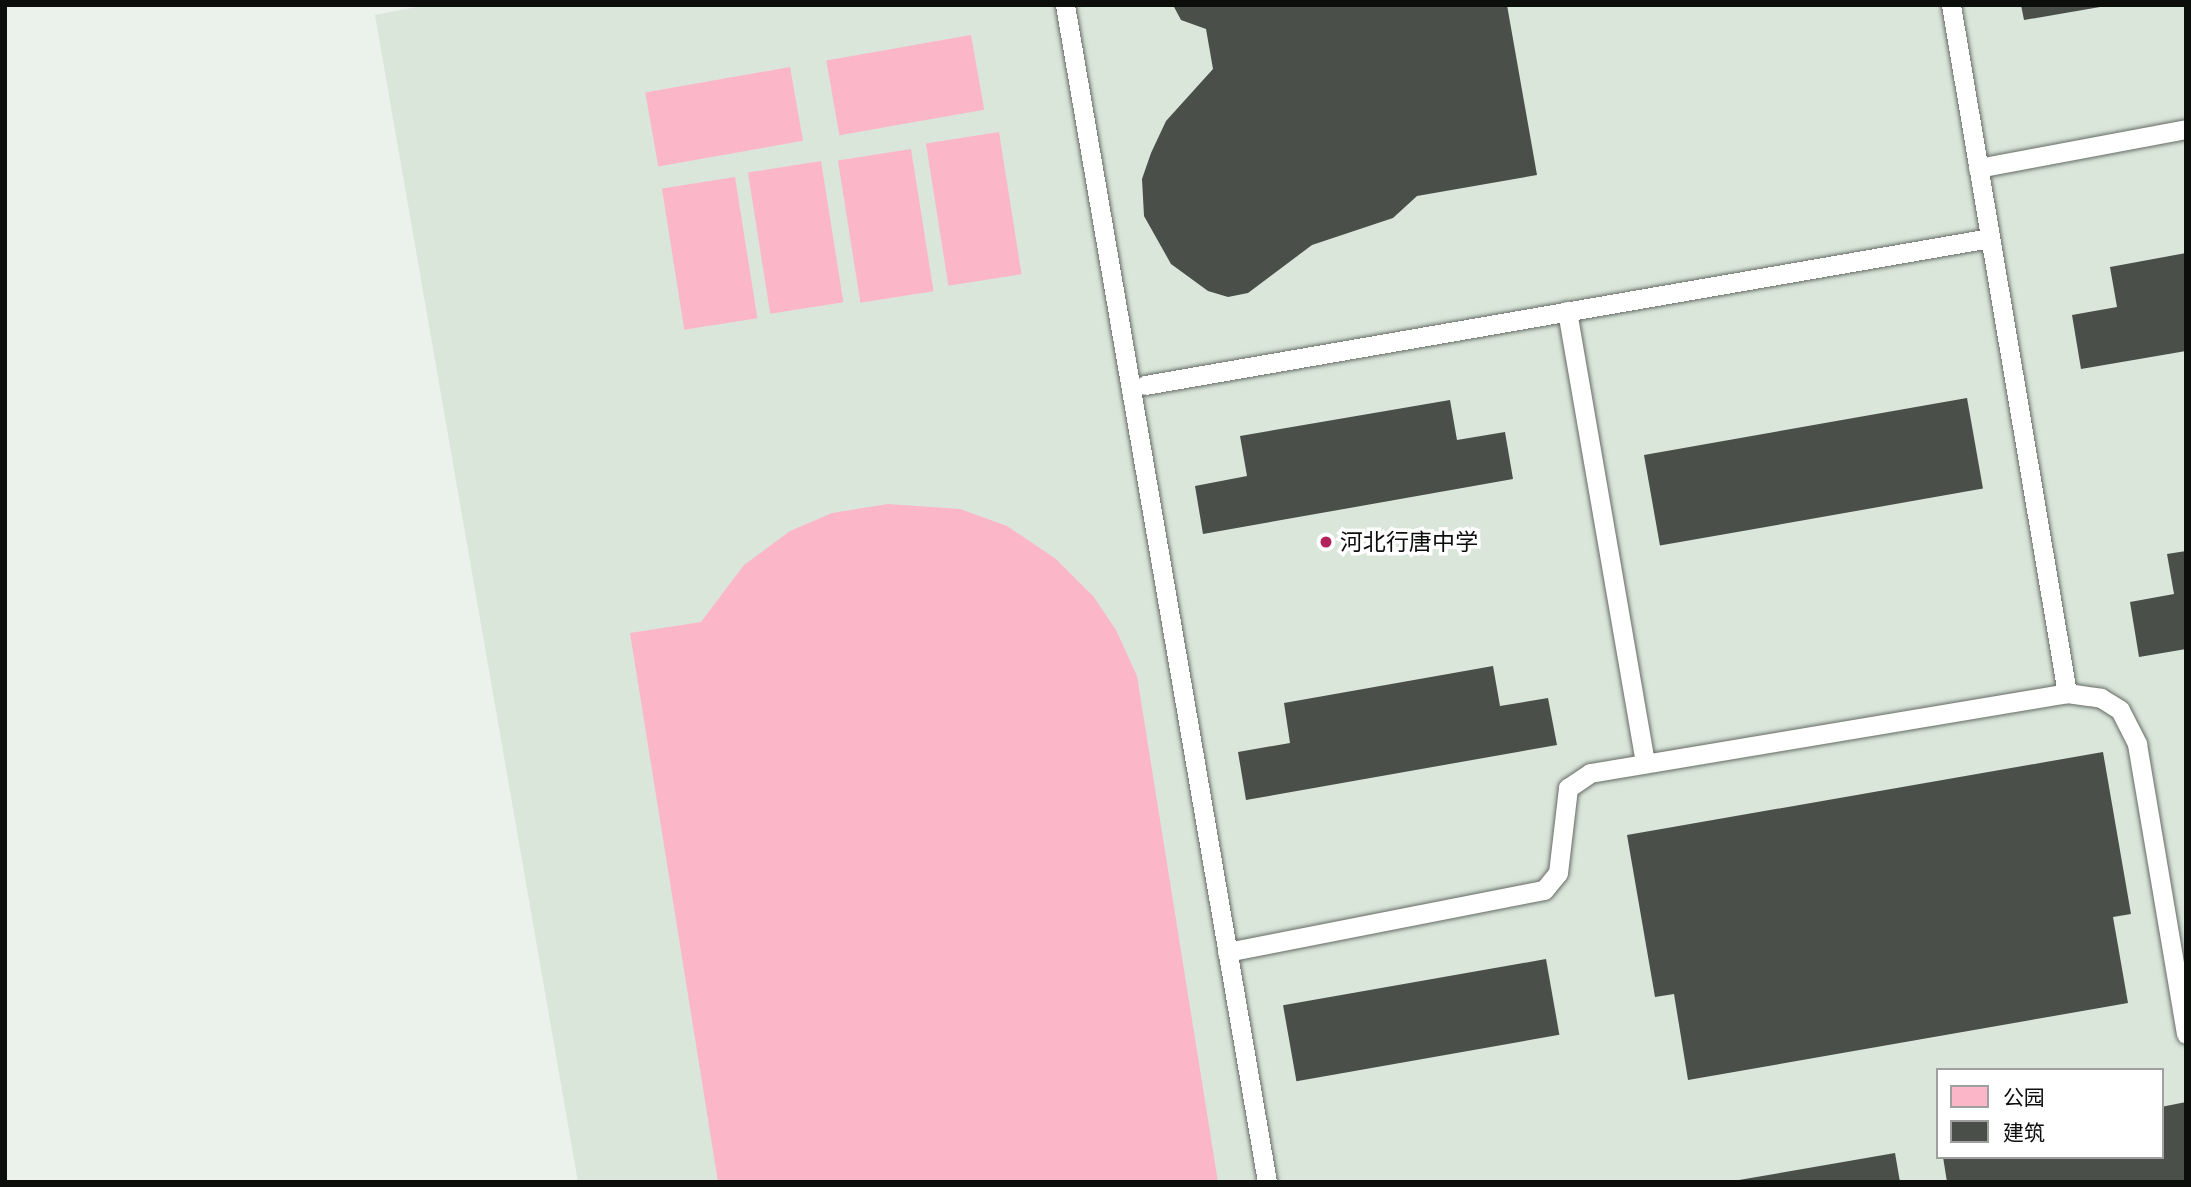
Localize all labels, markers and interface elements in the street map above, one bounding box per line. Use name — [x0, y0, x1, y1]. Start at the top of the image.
place label: 河北行唐中学 — [1340, 528, 1478, 556]
marker: 河北行唐中学 — [1318, 534, 1334, 550]
legend — [1936, 1068, 2163, 1159]
text: 公园 — [2003, 1083, 2045, 1112]
text: 建筑 — [2003, 1118, 2045, 1147]

